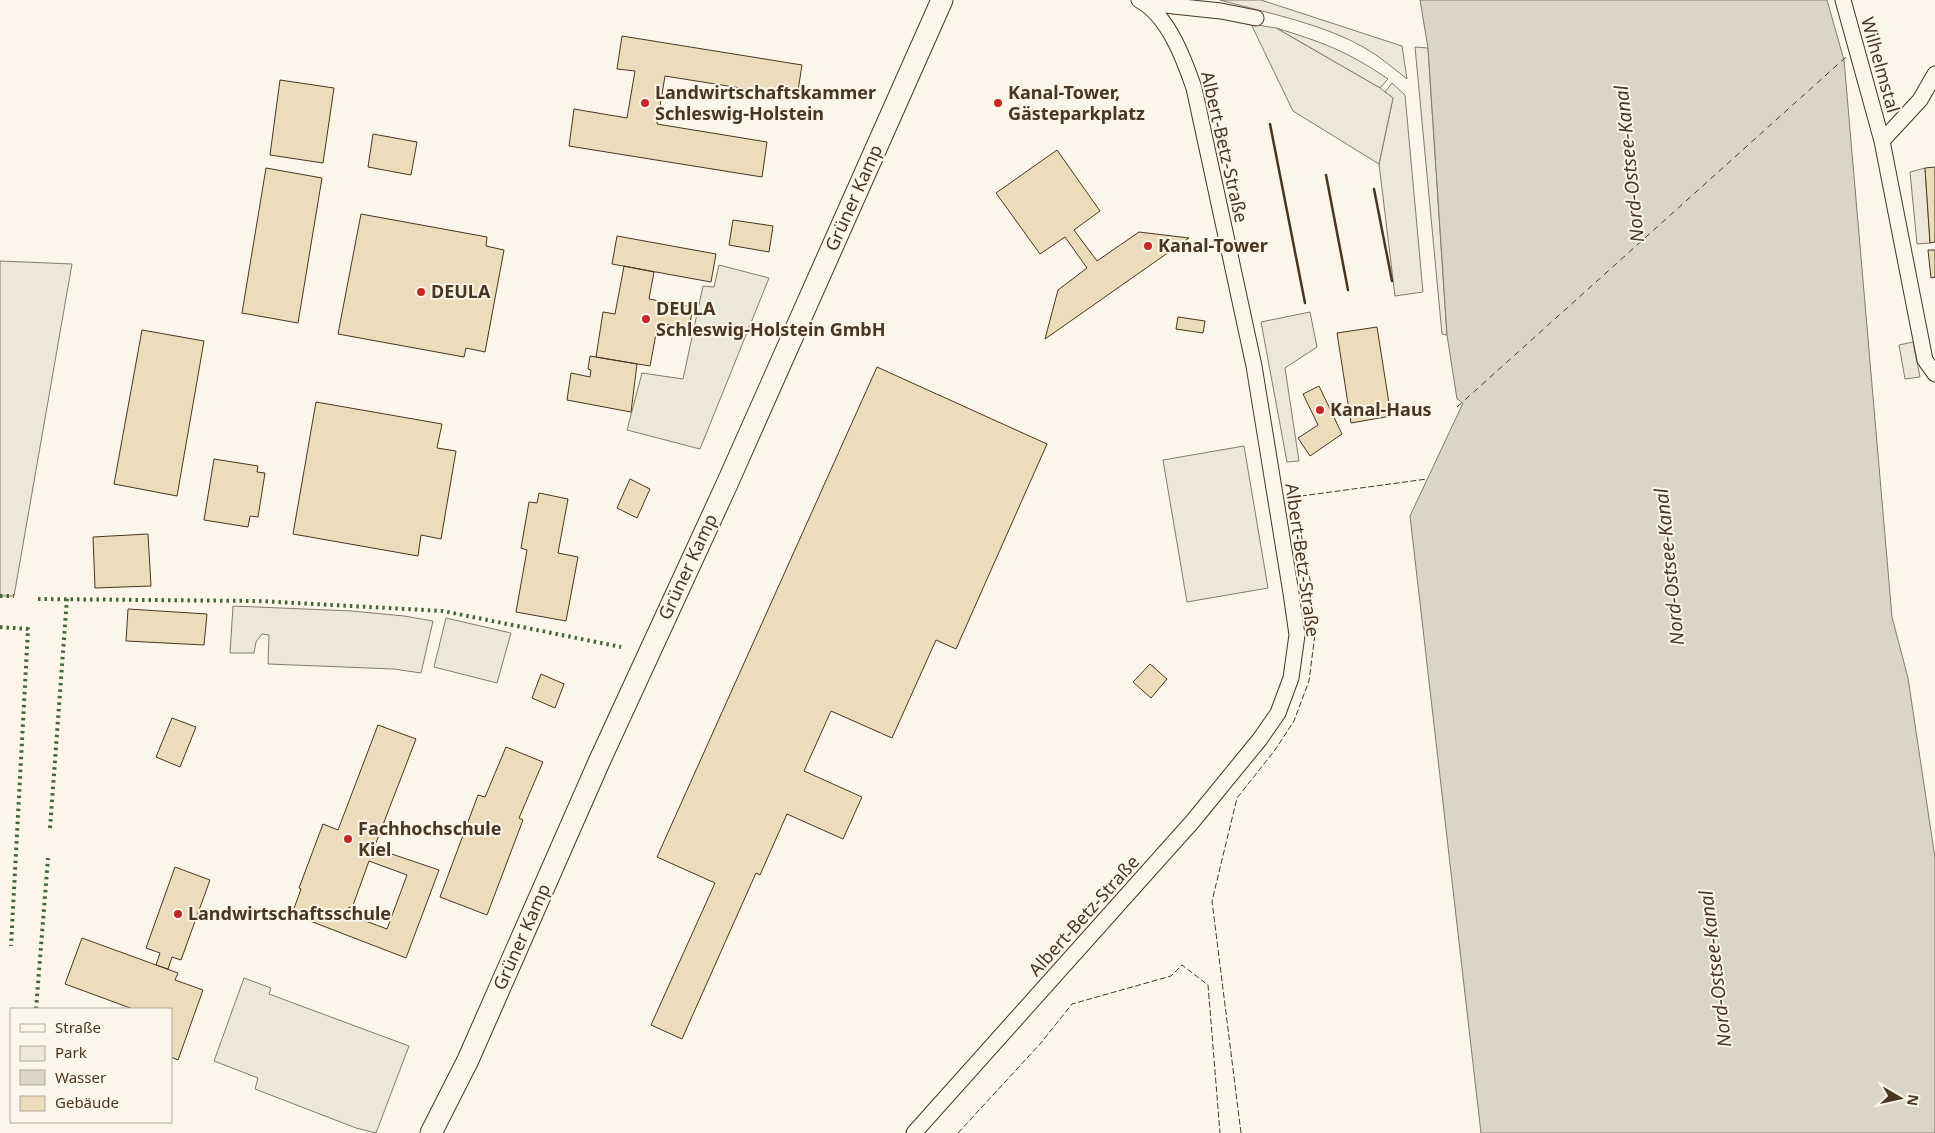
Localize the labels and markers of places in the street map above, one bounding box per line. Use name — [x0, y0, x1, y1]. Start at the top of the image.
place label: Landwirtschaftskammer Schleswig-Holstein — [655, 80, 876, 125]
place label: Kanal-Tower, Gästeparkplatz — [1008, 80, 1145, 125]
marker: Landwirtschaftskammer Schleswig-Holstein — [639, 97, 651, 109]
marker: Kanal-Tower, Gästeparkplatz — [992, 97, 1004, 109]
place label: Kanal-Tower — [1158, 233, 1268, 257]
marker: Kanal-Tower — [1142, 240, 1154, 252]
place label: DEULA — [431, 279, 491, 303]
marker: DEULA — [415, 286, 427, 298]
place label: DEULA Schleswig-Holstein GmbH — [656, 296, 885, 341]
marker: DEULA Schleswig-Holstein GmbH — [640, 313, 652, 325]
place label: Kanal-Haus — [1330, 397, 1432, 421]
marker: Kanal-Haus — [1314, 404, 1326, 416]
place label: Fachhochschule Kiel — [358, 816, 501, 861]
marker: Fachhochschule Kiel — [342, 833, 354, 845]
place label: Landwirtschaftsschule — [188, 901, 391, 925]
marker: Landwirtschaftsschule — [172, 908, 184, 920]

